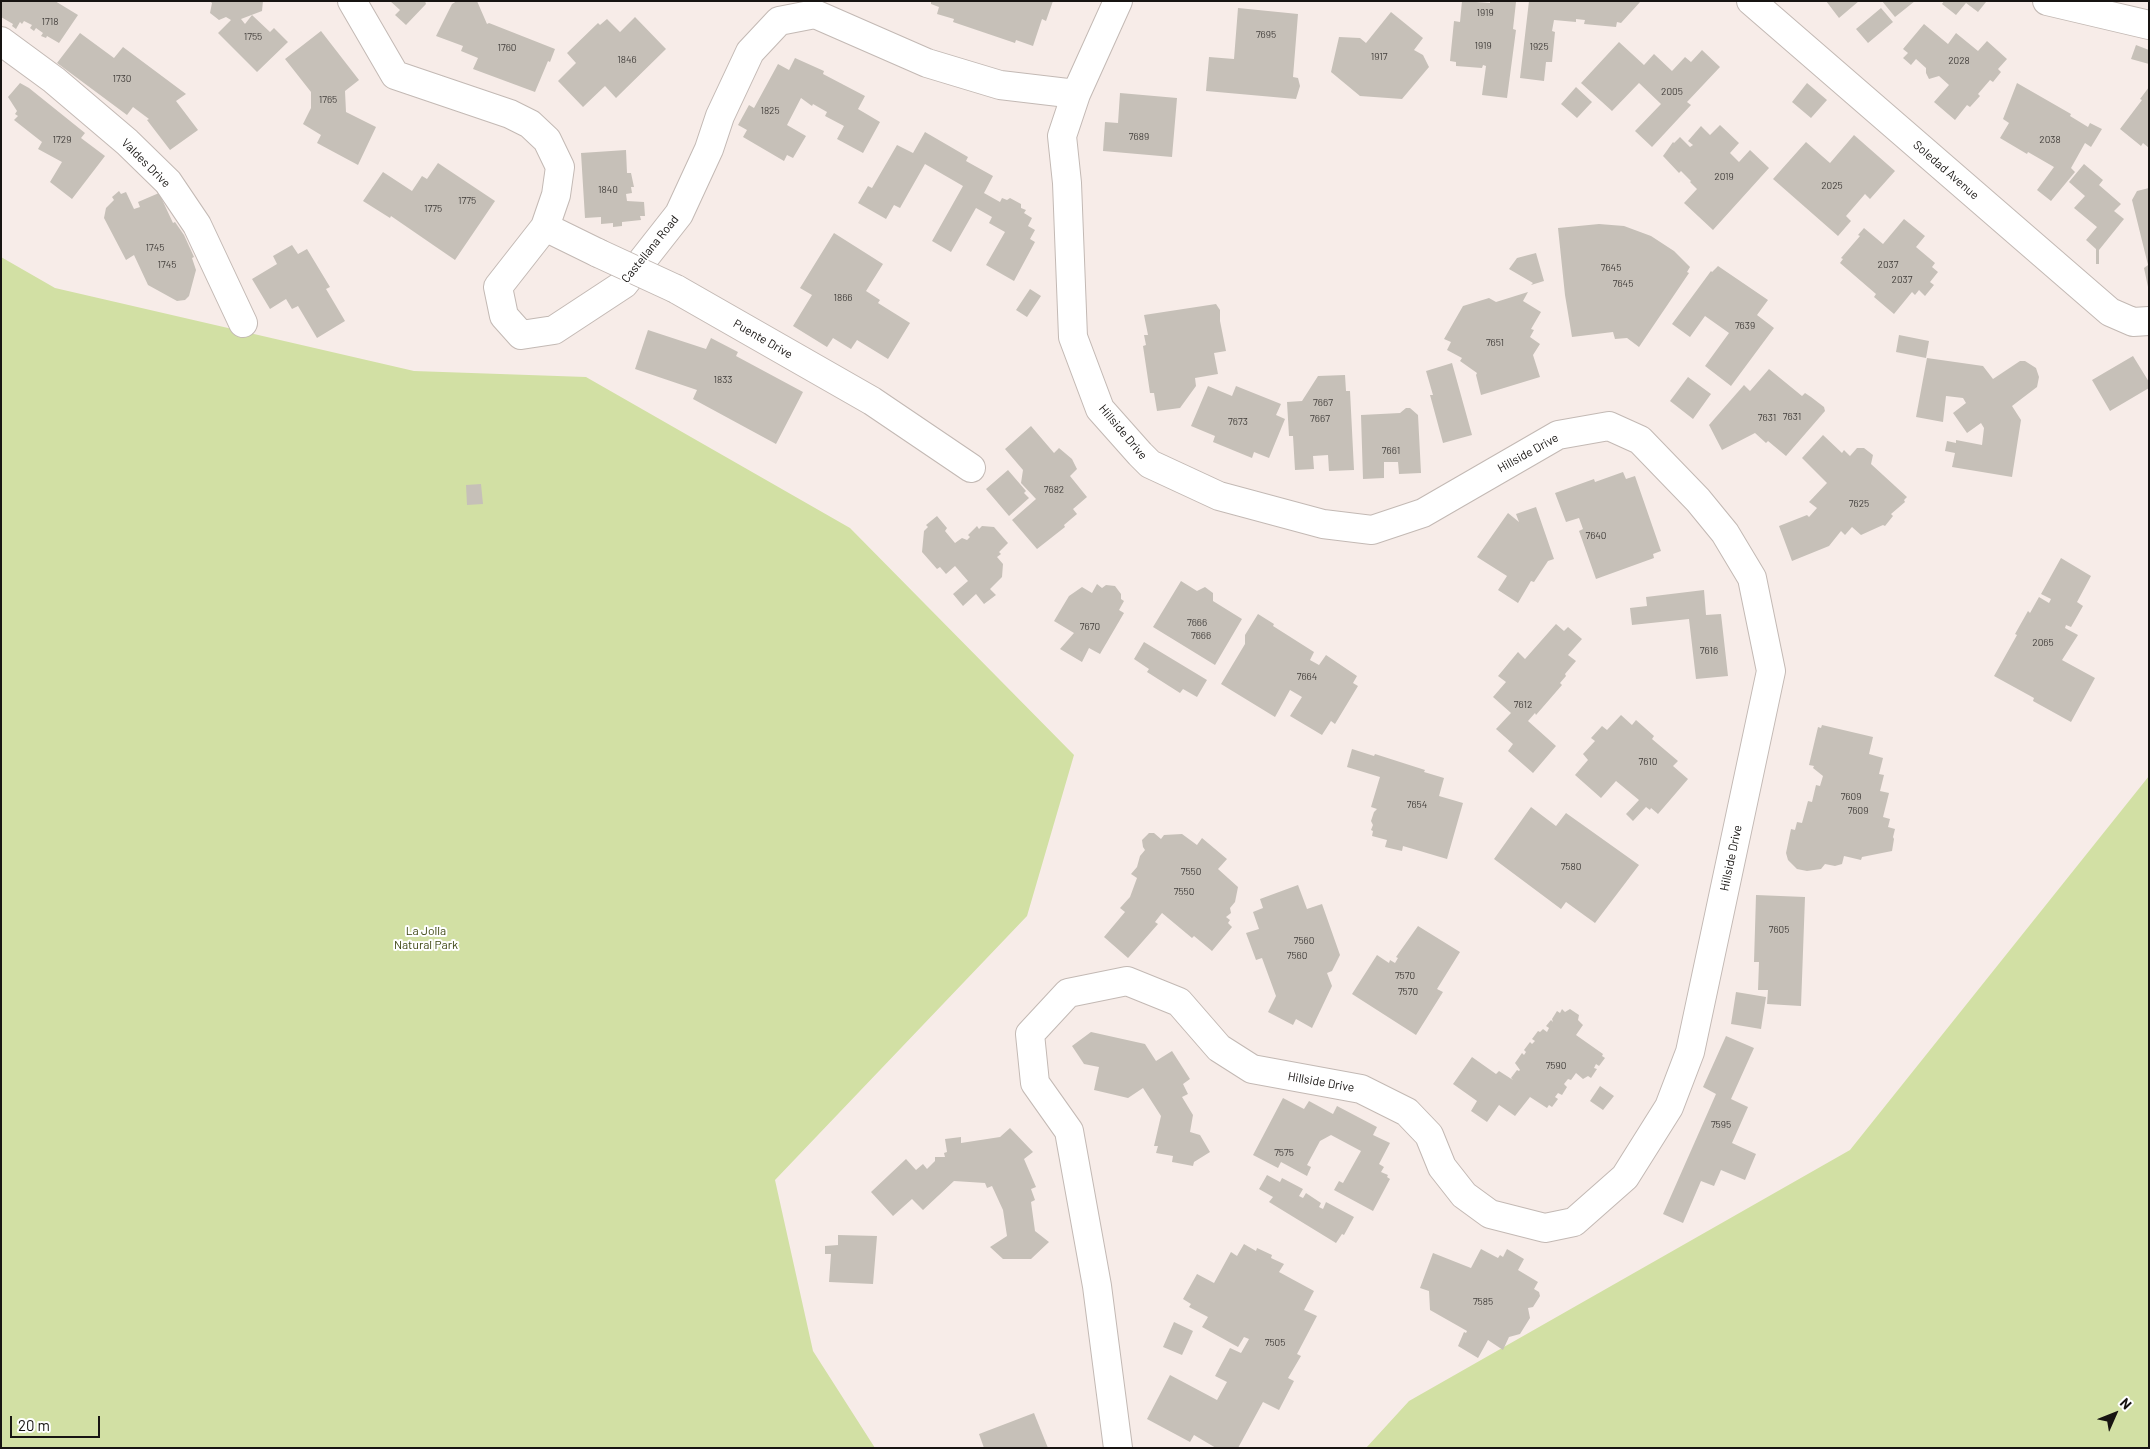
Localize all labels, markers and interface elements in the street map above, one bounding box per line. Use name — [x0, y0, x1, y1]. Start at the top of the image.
house number: 1919 — [1476, 7, 1494, 19]
house number: 1718 — [42, 16, 58, 28]
house number: 7695 — [1256, 29, 1276, 41]
house number: 1755 — [244, 31, 262, 43]
house number: 1919 — [1474, 40, 1492, 52]
house number: 1925 — [1529, 41, 1549, 53]
house number: 1760 — [497, 42, 517, 54]
house number: 1917 — [1371, 51, 1387, 63]
house number: 1846 — [617, 54, 637, 66]
house number: 2028 — [1948, 55, 1970, 67]
house number: 1730 — [112, 73, 132, 85]
house number: 2005 — [1661, 86, 1683, 98]
house number: 1765 — [319, 94, 337, 106]
house number: 1825 — [760, 105, 780, 117]
house number: 7689 — [1129, 131, 1149, 143]
house number: 1729 — [53, 134, 71, 146]
house number: 2038 — [2039, 134, 2061, 146]
street label: Valdes Drive — [119, 136, 173, 190]
street label: Soledad Avenue — [1910, 138, 1982, 202]
house number: 2019 — [1714, 171, 1734, 183]
house number: 2025 — [1821, 180, 1843, 192]
house number: 1840 — [598, 184, 618, 196]
house number: 1775 — [458, 195, 476, 207]
house number: 1775 — [424, 203, 442, 215]
street label: Castellana Road — [618, 212, 682, 286]
house number: 1745 — [146, 242, 164, 254]
house number: 1745 — [158, 259, 176, 271]
house number: 2037 — [1878, 259, 1898, 271]
house number: 7645 — [1601, 262, 1621, 274]
house number: 2037 — [1892, 274, 1912, 286]
house number: 7645 — [1613, 278, 1633, 290]
house number: 1866 — [833, 292, 853, 304]
street label: Puente Drive — [731, 316, 795, 362]
house number: 7639 — [1735, 320, 1755, 332]
house number: 7651 — [1486, 337, 1504, 349]
house number: 1833 — [713, 374, 733, 386]
house number: 7667 — [1313, 397, 1333, 409]
street label: Hillside Drive — [1096, 402, 1150, 462]
house number: 7631 — [1783, 411, 1801, 423]
house number: 7631 — [1758, 412, 1776, 424]
house number: 7667 — [1310, 413, 1330, 425]
house number: 7673 — [1228, 416, 1248, 428]
street label: Hillside Drive — [1495, 430, 1561, 476]
house number: 7661 — [1382, 445, 1400, 457]
house number: 7682 — [1044, 484, 1064, 496]
house number: 7625 — [1849, 498, 1869, 510]
house number: 7640 — [1585, 530, 1607, 542]
house number: 7666 — [1187, 617, 1207, 629]
house number: 7670 — [1080, 621, 1100, 633]
house number: 7666 — [1191, 630, 1211, 642]
house number: 2065 — [2032, 637, 2054, 649]
house number: 7616 — [1700, 645, 1718, 657]
house number: 7664 — [1297, 671, 1317, 683]
house number: 7612 — [1514, 699, 1532, 711]
house number: 7610 — [1639, 756, 1657, 768]
house number: 7609 — [1841, 791, 1861, 803]
house number: 7654 — [1407, 799, 1427, 811]
house number: 7609 — [1848, 805, 1868, 817]
street label: Hillside Drive — [1717, 824, 1745, 892]
house number: 7580 — [1561, 861, 1581, 873]
house number: 7550 — [1181, 866, 1201, 878]
house number: 7550 — [1174, 886, 1194, 898]
park label: La Jolla Natural Park — [394, 924, 458, 952]
house number: 7605 — [1769, 924, 1789, 936]
house number: 7560 — [1294, 935, 1314, 947]
house number: 7560 — [1287, 950, 1307, 962]
house number: 7570 — [1395, 970, 1415, 982]
house number: 7570 — [1398, 986, 1418, 998]
house number: 7590 — [1546, 1060, 1566, 1072]
street label: Hillside Drive — [1287, 1069, 1355, 1095]
house number: 7595 — [1711, 1119, 1731, 1131]
house number: 7575 — [1274, 1147, 1294, 1159]
house number: 7585 — [1473, 1296, 1493, 1308]
house number: 7505 — [1265, 1337, 1285, 1349]
north arrow — [2090, 1389, 2140, 1439]
text: N — [2117, 1394, 2135, 1412]
scale bar — [12, 1406, 102, 1438]
text: 20 m — [18, 1416, 50, 1434]

